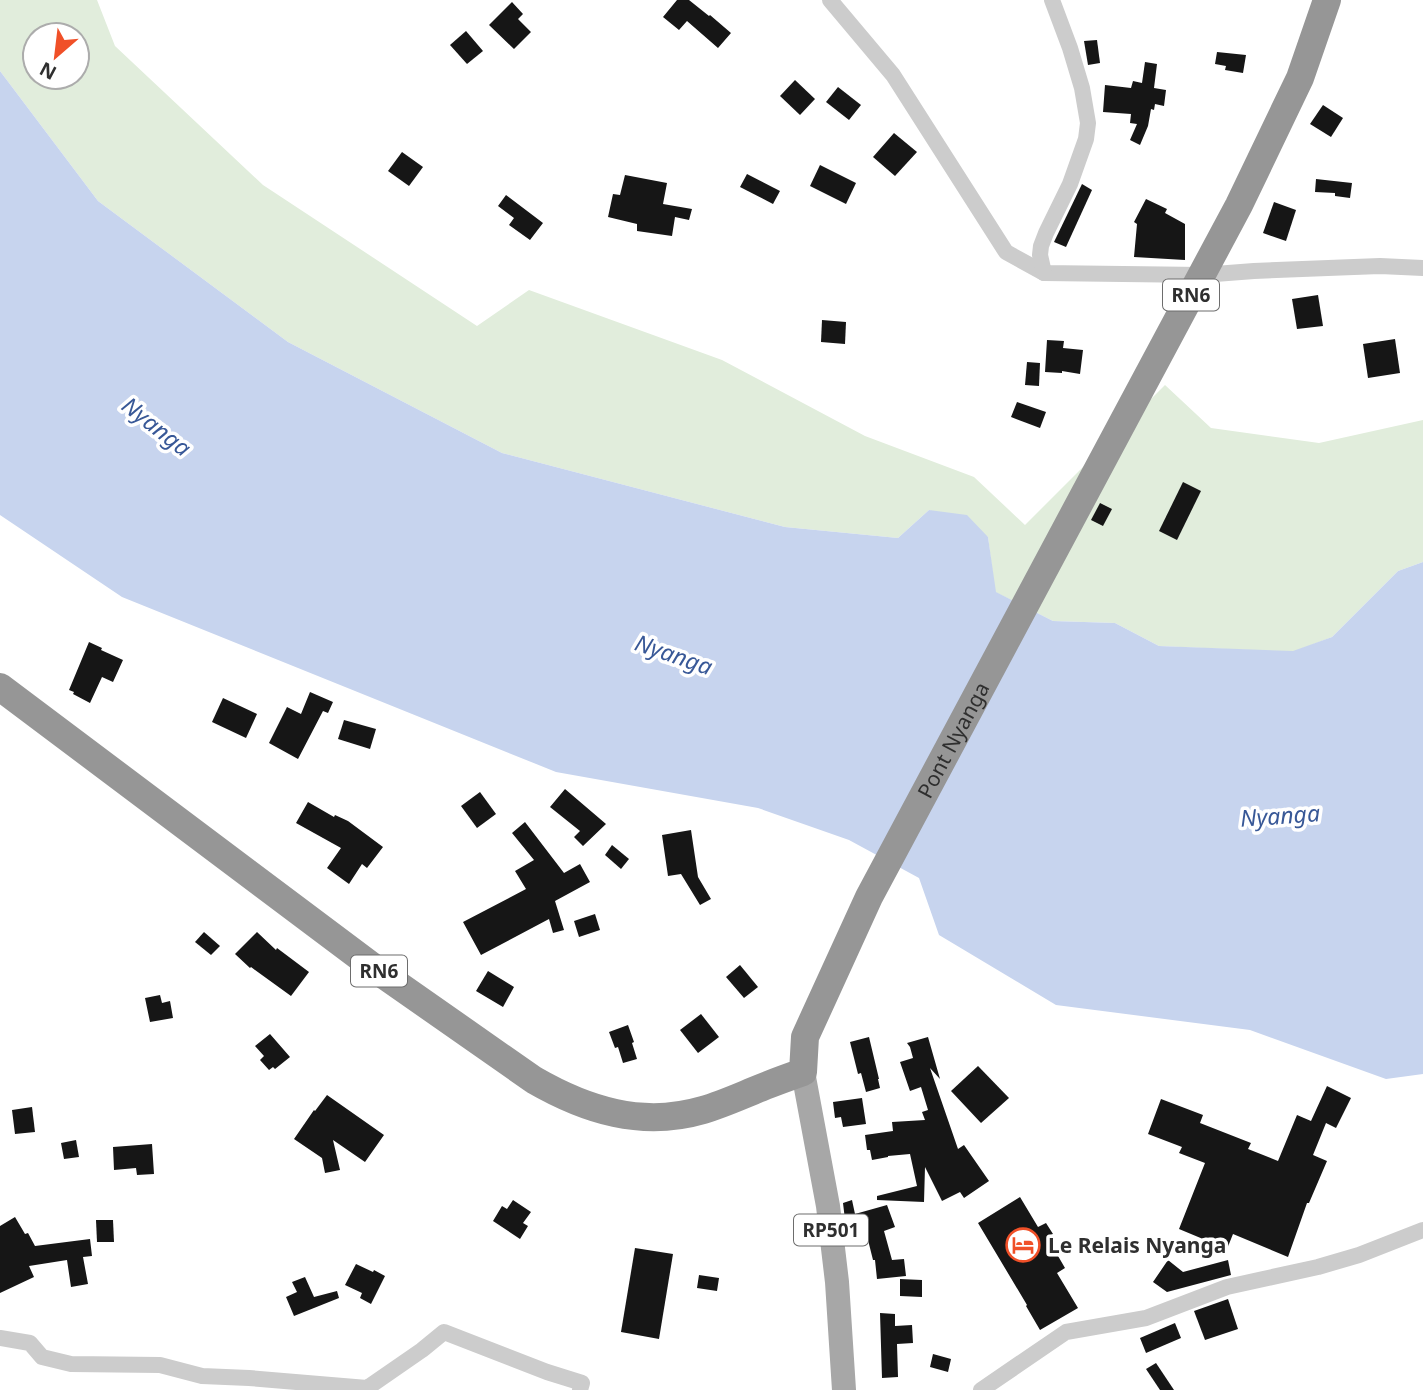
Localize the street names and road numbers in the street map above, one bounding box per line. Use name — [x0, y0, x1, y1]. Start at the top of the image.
road number: RN6 — [1163, 280, 1219, 310]
street label: Pont Nyanga — [911, 677, 995, 803]
road number: RN6 — [351, 956, 407, 987]
road number: RP501 — [794, 1214, 868, 1246]

